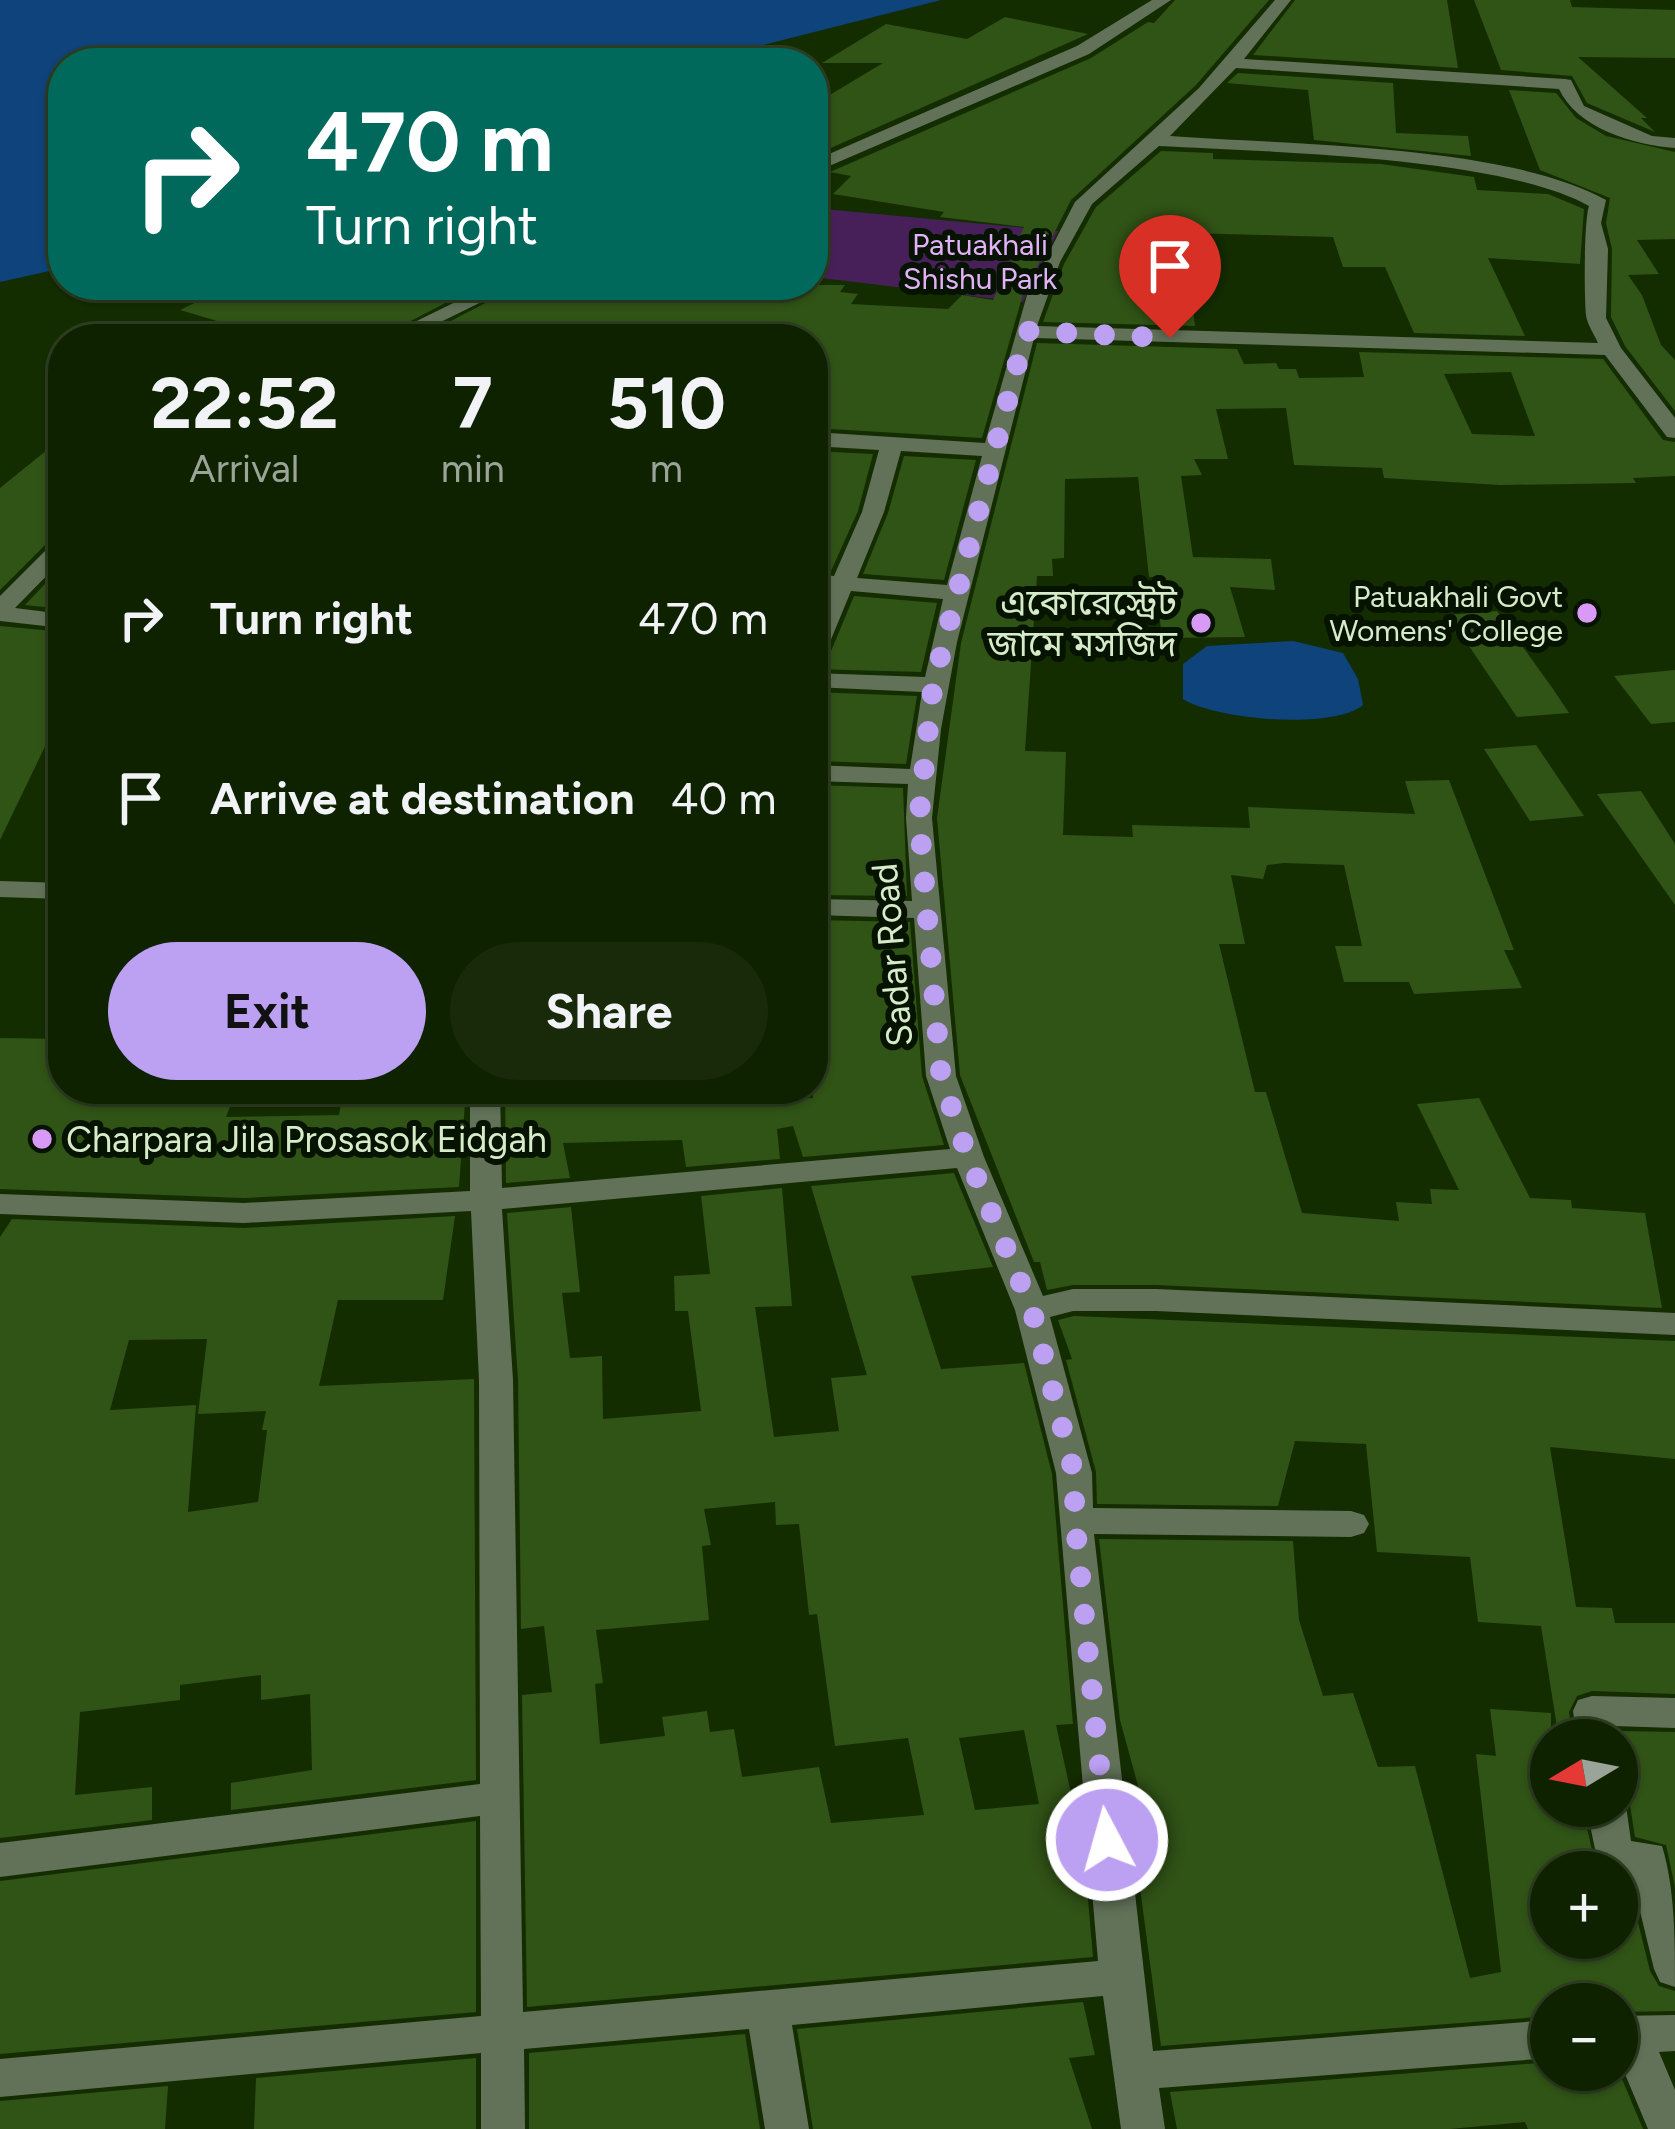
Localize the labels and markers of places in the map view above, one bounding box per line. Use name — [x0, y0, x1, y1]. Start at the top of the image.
pin — [1119, 215, 1221, 338]
place label: Patuakhali Govt Womens' College — [1329, 578, 1563, 649]
place label: একোরেস্ট্রেট জামে মসজিদ — [986, 581, 1178, 665]
marker: Patuakhali Govt Womens' College — [1574, 600, 1600, 626]
marker: একোরেস্ট্রেট জামে মসজিদ — [1188, 610, 1214, 636]
place label: Charpara Jila Prosasok Eidgah — [66, 1118, 547, 1161]
marker: Charpara Jila Prosasok Eidgah — [29, 1126, 55, 1152]

